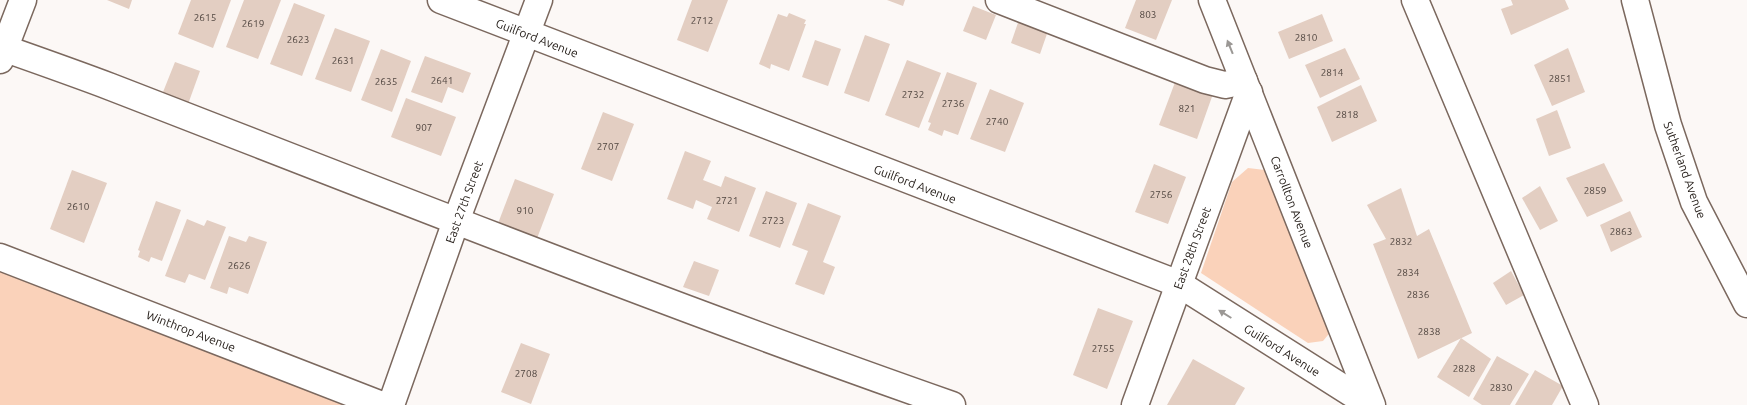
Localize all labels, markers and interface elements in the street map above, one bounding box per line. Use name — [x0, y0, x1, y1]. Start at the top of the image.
house number: 803 — [1140, 9, 1156, 20]
house number: 2615 — [194, 12, 216, 23]
house number: 2712 — [691, 15, 713, 26]
street label: Guilford Avenue — [494, 16, 580, 60]
house number: 2619 — [242, 18, 264, 29]
house number: 2810 — [1295, 32, 1318, 43]
house number: 2623 — [287, 34, 309, 45]
one-way arrow — [1226, 39, 1233, 54]
house number: 2631 — [332, 55, 354, 66]
house number: 2814 — [1321, 67, 1344, 78]
house number: 2851 — [1549, 73, 1571, 84]
house number: 2641 — [431, 75, 453, 86]
house number: 2635 — [375, 76, 397, 87]
house number: 2732 — [902, 89, 924, 100]
house number: 2736 — [942, 98, 965, 109]
house number: 821 — [1179, 103, 1195, 114]
house number: 2818 — [1336, 109, 1359, 120]
house number: 2740 — [986, 116, 1009, 127]
street label: Sutherland Avenue — [1661, 120, 1709, 220]
house number: 907 — [416, 122, 432, 133]
house number: 2707 — [597, 141, 619, 152]
street label: Carrollton Avenue — [1268, 154, 1316, 250]
street label: East 27th Street — [443, 159, 485, 245]
street label: Guilford Avenue — [872, 162, 958, 206]
house number: 2859 — [1584, 185, 1606, 196]
house number: 2756 — [1150, 189, 1173, 200]
house number: 2721 — [716, 195, 738, 206]
house number: 2610 — [67, 201, 90, 212]
house number: 910 — [517, 205, 534, 216]
street label: East 28th Street — [1171, 205, 1213, 291]
house number: 2723 — [762, 215, 784, 226]
house number: 2863 — [1610, 226, 1632, 237]
house number: 2832 — [1390, 236, 1412, 247]
house number: 2626 — [228, 260, 251, 271]
house number: 2834 — [1397, 267, 1420, 278]
house number: 2836 — [1407, 289, 1430, 300]
street label: Winthrop Avenue — [145, 308, 237, 354]
one-way arrow — [1219, 309, 1232, 318]
street label: Guilford Avenue — [1242, 321, 1322, 379]
house number: 2838 — [1418, 326, 1441, 337]
house number: 2755 — [1092, 343, 1114, 354]
house number: 2828 — [1453, 363, 1476, 374]
house number: 2708 — [515, 368, 538, 379]
house number: 2830 — [1490, 382, 1513, 393]

